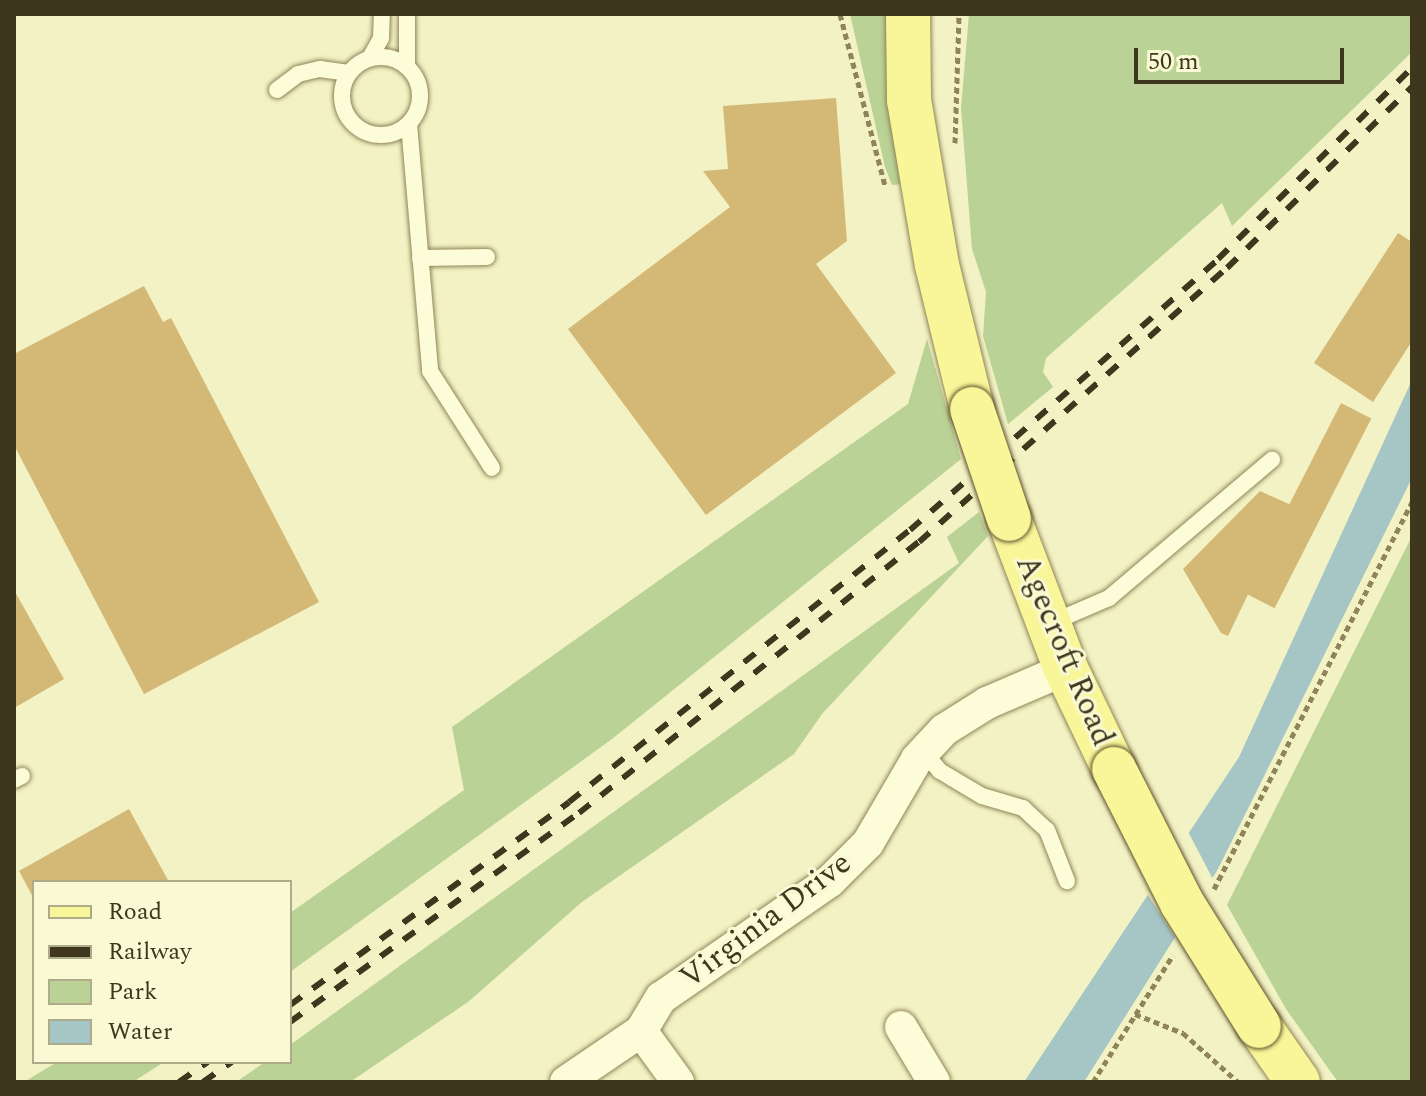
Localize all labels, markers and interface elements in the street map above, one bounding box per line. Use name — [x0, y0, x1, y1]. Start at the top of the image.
scale bar — [1138, 32, 1348, 82]
text: 50 m — [1148, 44, 1199, 80]
street label: Agecroft Road — [1007, 550, 1121, 752]
street label: Virginia Drive — [673, 844, 859, 998]
legend — [32, 880, 292, 1064]
text: Road — [108, 894, 162, 930]
text: Railway — [108, 934, 192, 970]
text: Park — [108, 974, 158, 1010]
text: Water — [108, 1014, 172, 1050]

